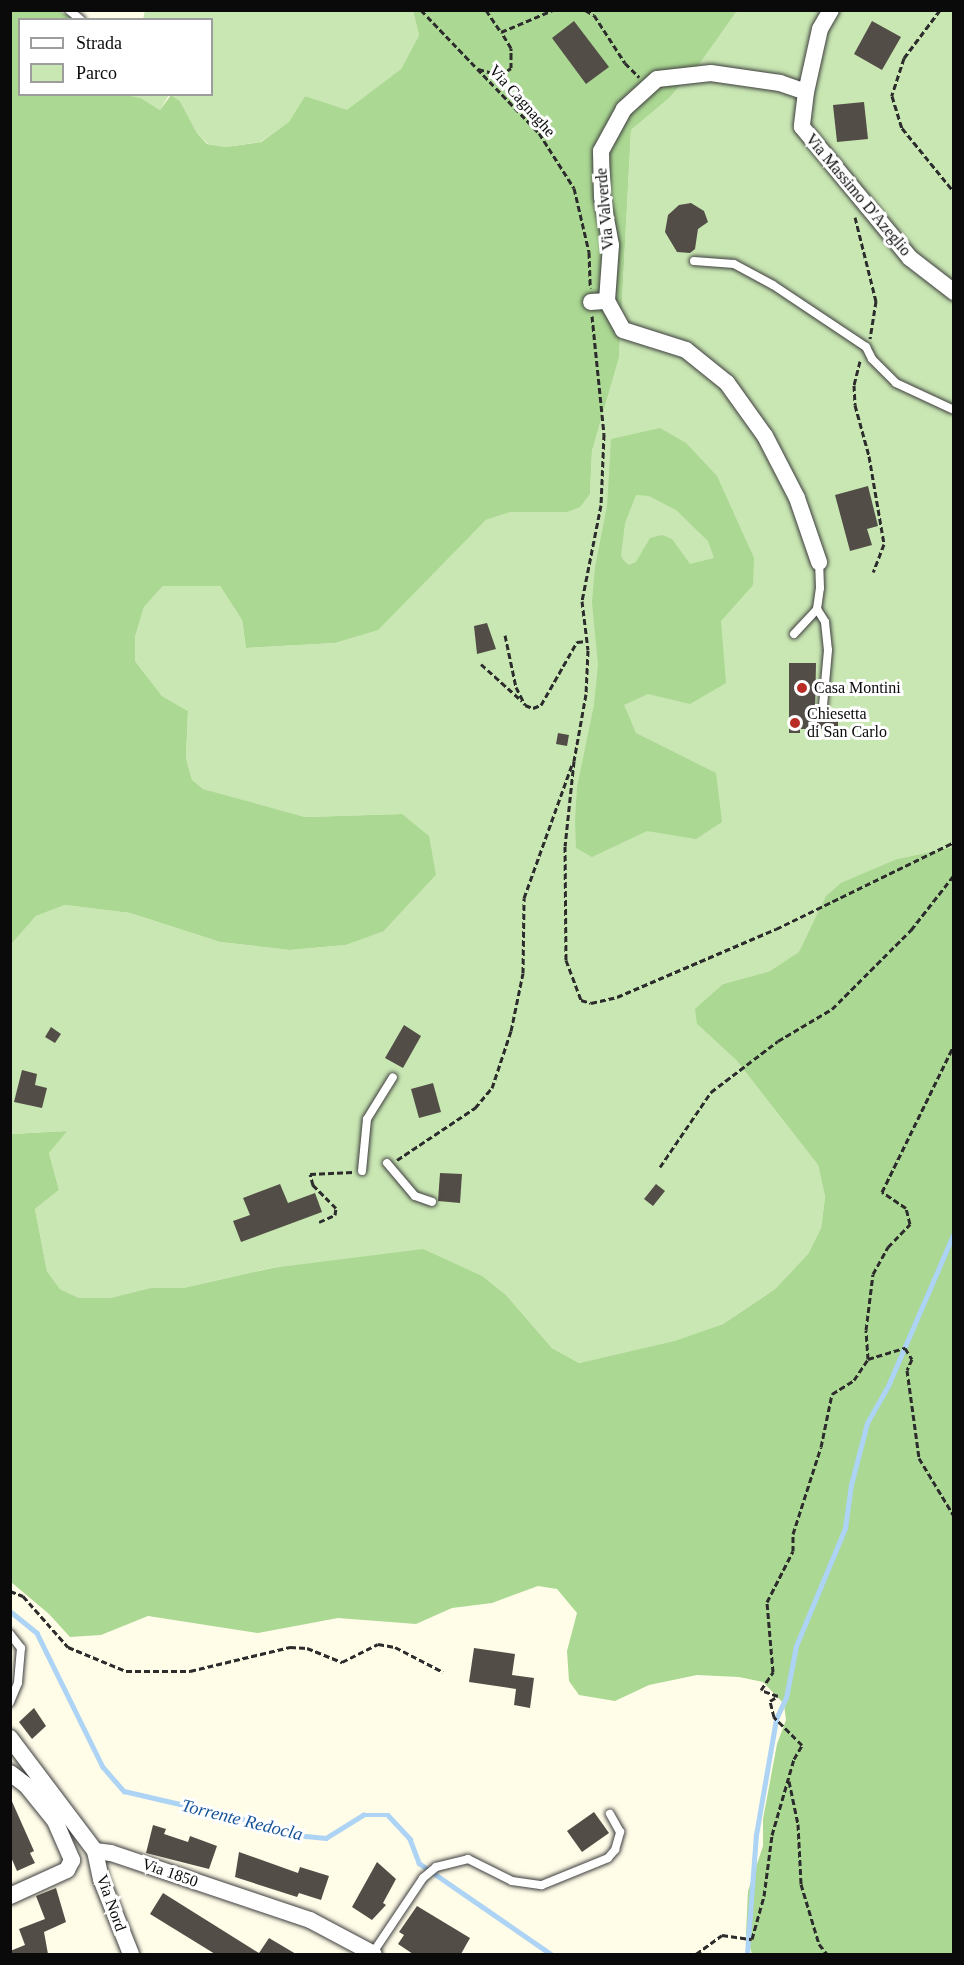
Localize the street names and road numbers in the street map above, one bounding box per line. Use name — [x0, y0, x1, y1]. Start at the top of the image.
street label: Via Cagnaghe — [485, 61, 559, 141]
street label: Via Massimo D'Azeglio — [801, 130, 915, 260]
street label: Via Valverde — [592, 167, 618, 251]
street label: Via 1850 — [139, 1854, 201, 1892]
street label: Via Nord — [92, 1872, 130, 1934]

